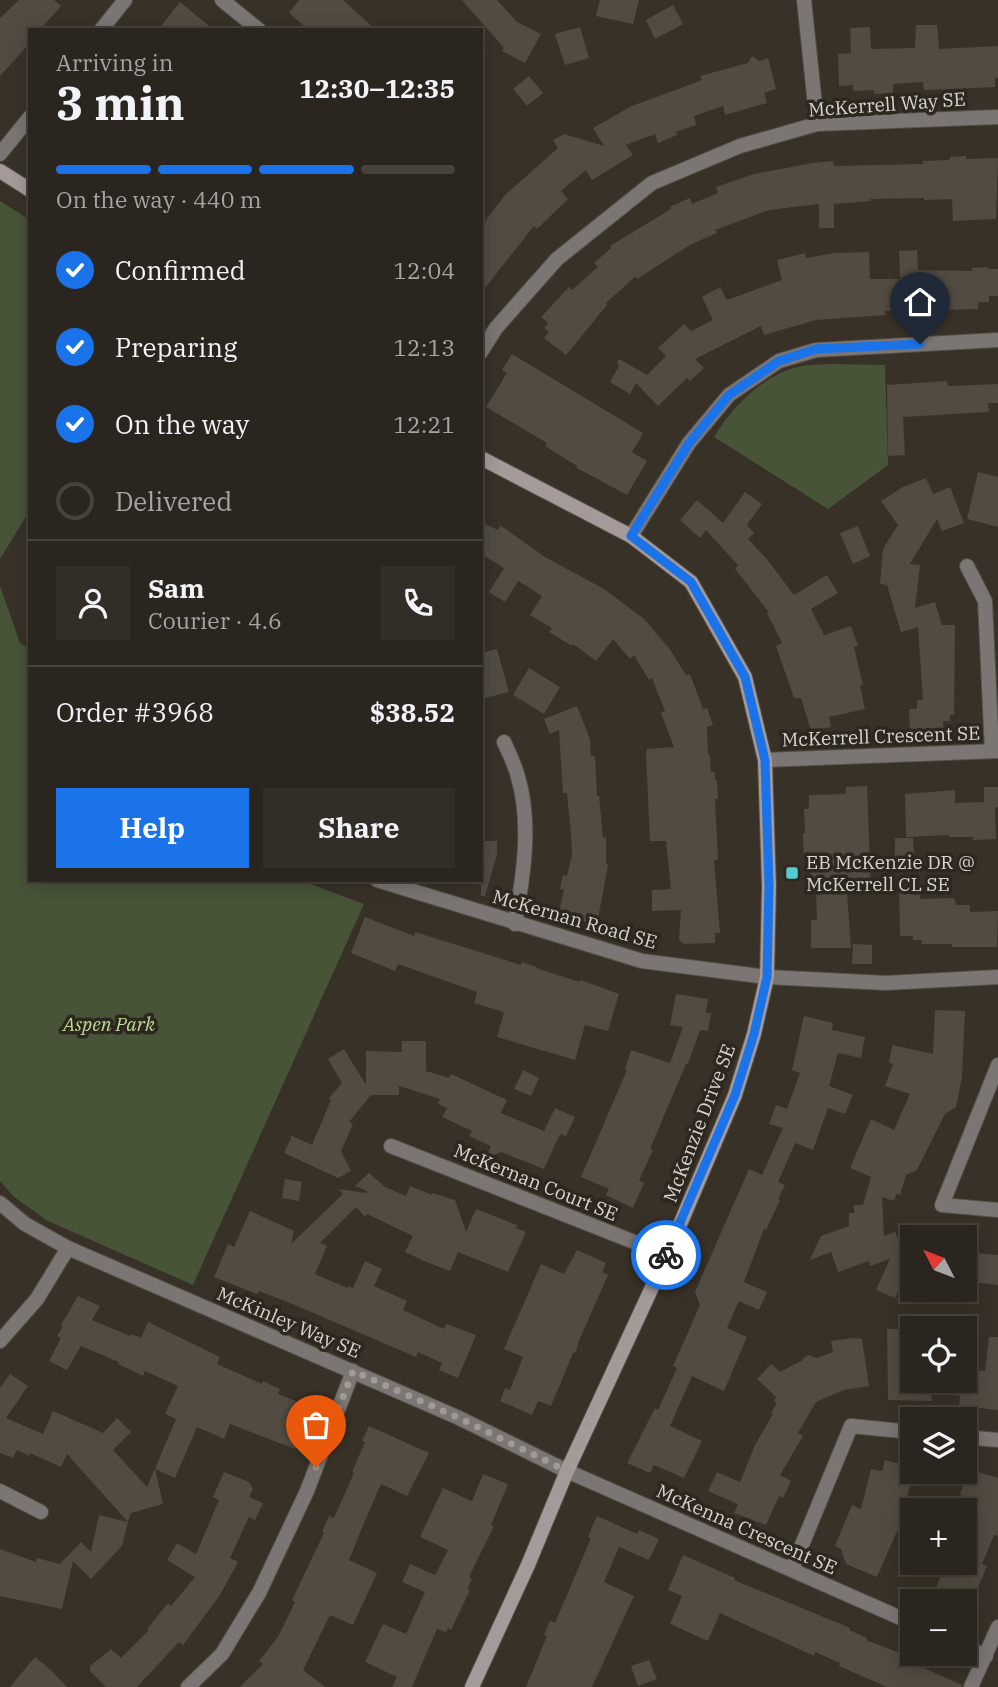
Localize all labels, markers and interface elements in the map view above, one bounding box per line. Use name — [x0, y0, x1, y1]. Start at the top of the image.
text: Arriving in — [56, 47, 173, 77]
text: 12:30–12:35 — [299, 71, 455, 105]
text: 3 min — [56, 73, 185, 133]
street label: McKerrell Way SE — [808, 87, 966, 121]
text: On the way · 440 m — [56, 184, 262, 214]
icon: check — [56, 251, 94, 289]
text: Confirmed — [115, 253, 246, 287]
text: 12:04 — [393, 255, 455, 285]
pin — [890, 272, 950, 344]
icon: home — [901, 283, 939, 321]
icon: check — [56, 328, 94, 366]
text: Preparing — [115, 330, 237, 364]
text: 12:13 — [393, 332, 455, 362]
icon: check — [56, 405, 94, 443]
text: On the way — [115, 407, 249, 441]
text: 12:21 — [393, 409, 455, 439]
text: Delivered — [115, 484, 232, 518]
button: person — [56, 566, 130, 640]
button: phone — [381, 566, 455, 640]
text: Sam — [148, 571, 204, 605]
text: Courier · 4.6 — [148, 605, 282, 635]
text: Order #3968 — [56, 695, 214, 729]
text: $38.52 — [370, 695, 455, 729]
street label: McKerrell Crescent SE — [781, 721, 981, 751]
button: Help — [56, 788, 249, 868]
button: Share — [263, 788, 455, 868]
place label: EB McKenzie DR @ McKerrell CL SE — [806, 850, 975, 896]
marker: EB McKenzie DR @ McKerrell CL SE — [784, 865, 800, 881]
street label: McKernan Road SE — [490, 884, 660, 954]
park label: Aspen Park — [61, 1012, 156, 1036]
street label: McKenzie Drive SE — [658, 1040, 740, 1206]
street label: McKernan Court SE — [451, 1138, 621, 1226]
courier — [631, 1220, 701, 1290]
north arrow — [900, 1225, 976, 1302]
map controls — [900, 1225, 977, 1666]
icon: bike — [647, 1236, 685, 1274]
street label: McKinley Way SE — [214, 1281, 364, 1363]
button: locate — [900, 1316, 977, 1393]
pin — [286, 1395, 346, 1467]
icon: bag — [297, 1406, 335, 1444]
button: layers — [900, 1407, 977, 1484]
street label: McKenna Crescent SE — [653, 1478, 841, 1580]
button: + — [900, 1498, 977, 1575]
button: − — [900, 1589, 977, 1666]

